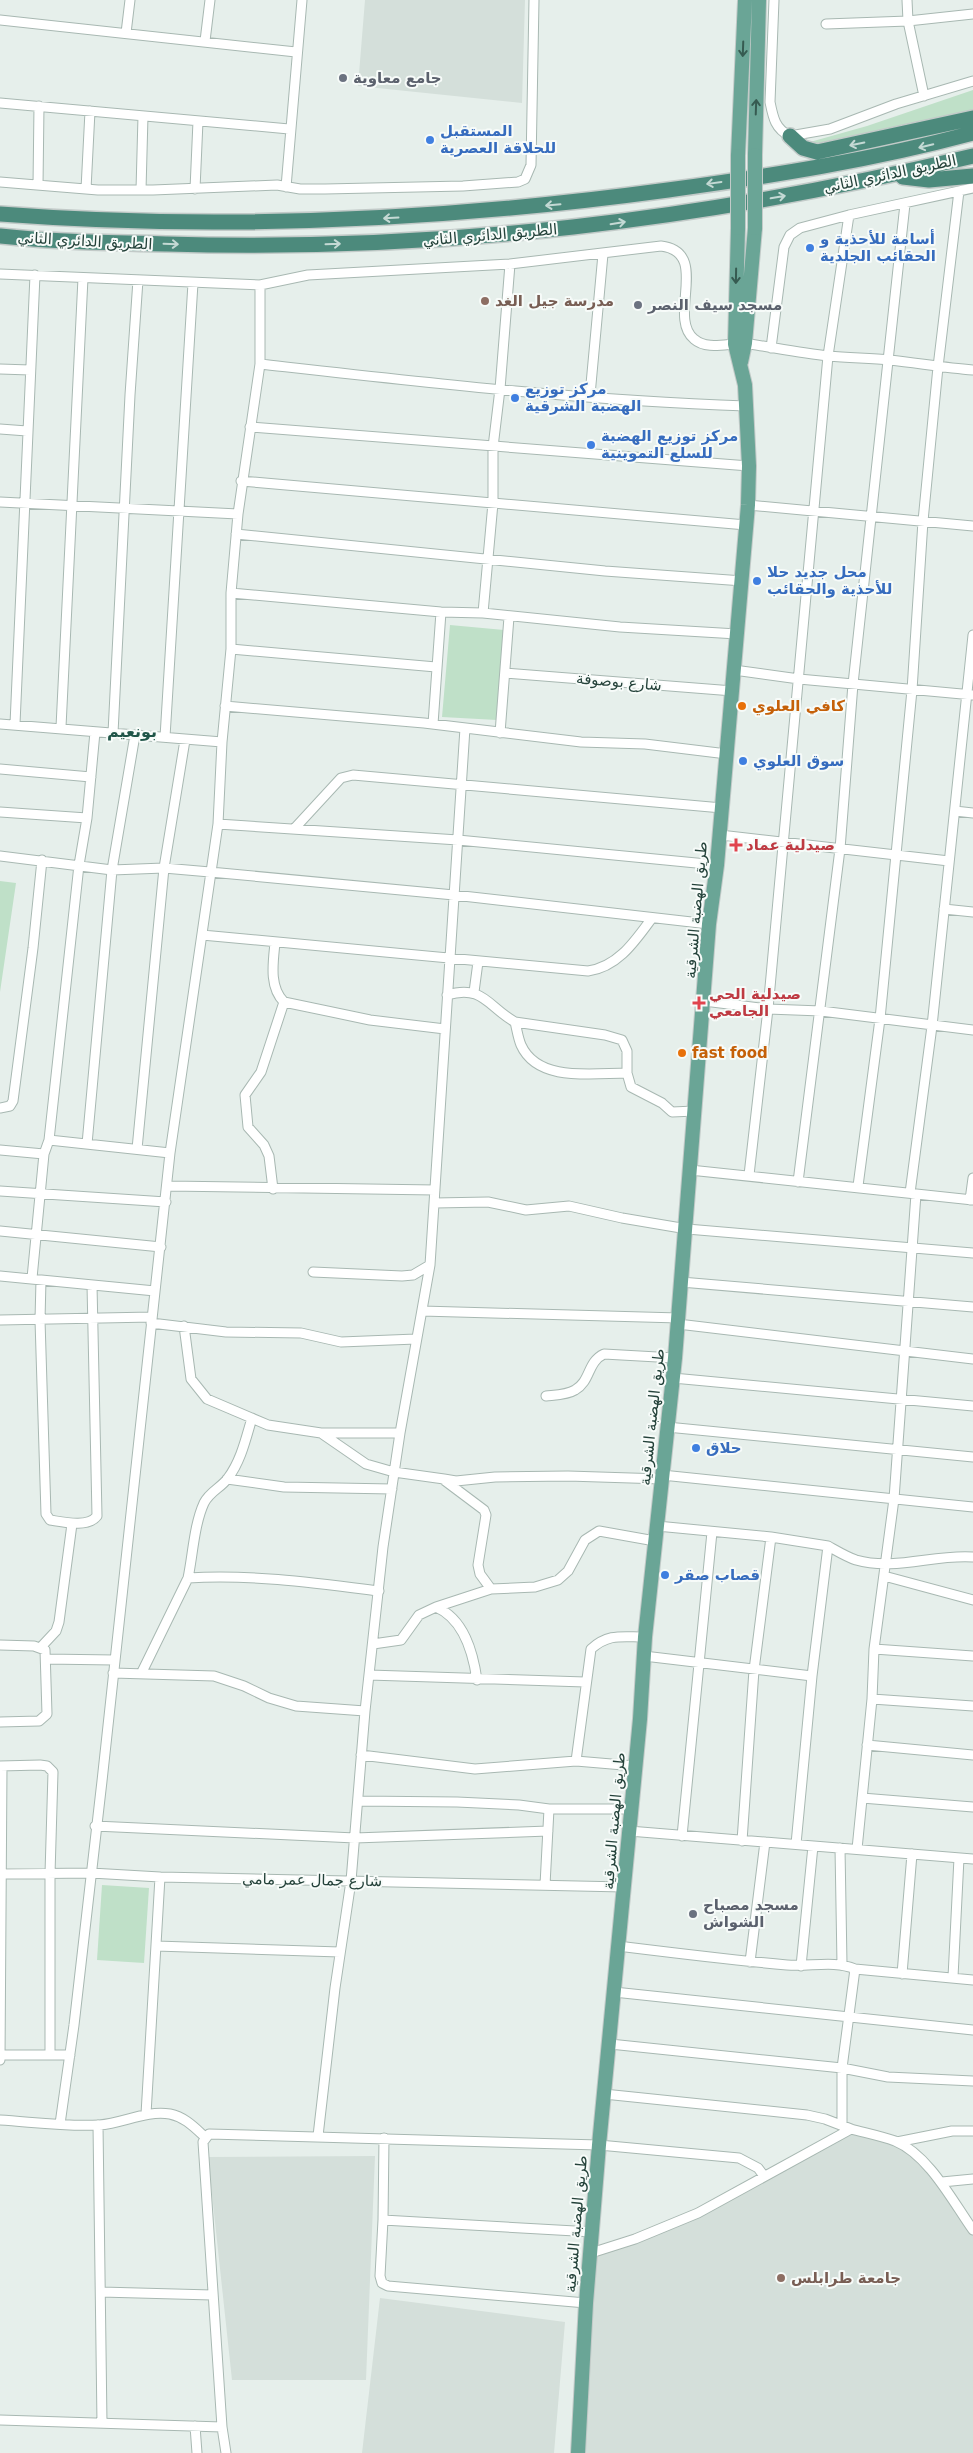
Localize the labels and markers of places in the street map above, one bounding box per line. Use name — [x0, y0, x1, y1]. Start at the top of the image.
place label: جامع معاوية — [353, 69, 442, 87]
marker: جامع معاوية — [337, 72, 349, 84]
place label: المستقبل للحلاقة العصرية — [440, 122, 556, 157]
marker: المستقبل للحلاقة العصرية — [424, 134, 436, 146]
place label: أسامة للأحذية و الحقائب الجلدية — [819, 229, 936, 265]
marker: أسامة للأحذية و الحقائب الجلدية — [804, 242, 816, 254]
place label: مدرسة جيل الغد — [495, 292, 614, 310]
marker: مدرسة جيل الغد — [479, 295, 491, 307]
place label: مسجد سيف النصر — [647, 296, 782, 314]
marker: مسجد سيف النصر — [632, 299, 644, 311]
place label: مركز توزيع الهضبة الشرقية — [525, 380, 641, 415]
marker: مركز توزيع الهضبة الشرقية — [509, 392, 521, 404]
place label: مركز توزيع الهضبة للسلع التموينية — [601, 427, 738, 462]
marker: مركز توزيع الهضبة للسلع التموينية — [585, 439, 597, 451]
place label: محل جديد حلا للأحذية والحقائب — [767, 563, 892, 598]
marker: محل جديد حلا للأحذية والحقائب — [751, 575, 763, 587]
place label: كافي العلوي — [752, 697, 845, 716]
marker: كافي العلوي — [736, 700, 748, 712]
place label: سوق العلوي — [753, 752, 844, 771]
marker: سوق العلوي — [737, 755, 749, 767]
place label: صيدلية عماد — [746, 836, 835, 854]
marker: صيدلية عماد — [730, 839, 742, 851]
place label: صيدلية الحي الجامعي — [709, 985, 801, 1020]
marker: صيدلية الحي الجامعي — [693, 997, 705, 1009]
place label: fast food — [692, 1044, 768, 1062]
marker: fast food — [676, 1047, 688, 1059]
place label: حلاق — [706, 1439, 742, 1457]
marker: حلاق — [690, 1442, 702, 1454]
place label: قصاب صقر — [674, 1566, 760, 1584]
marker: قصاب صقر — [659, 1569, 671, 1581]
place label: مسجد مصباح الشواش — [703, 1896, 799, 1931]
marker: مسجد مصباح الشواش — [687, 1908, 699, 1920]
place label: جامعة طرابلس — [791, 2269, 901, 2287]
marker: جامعة طرابلس — [775, 2272, 787, 2284]

